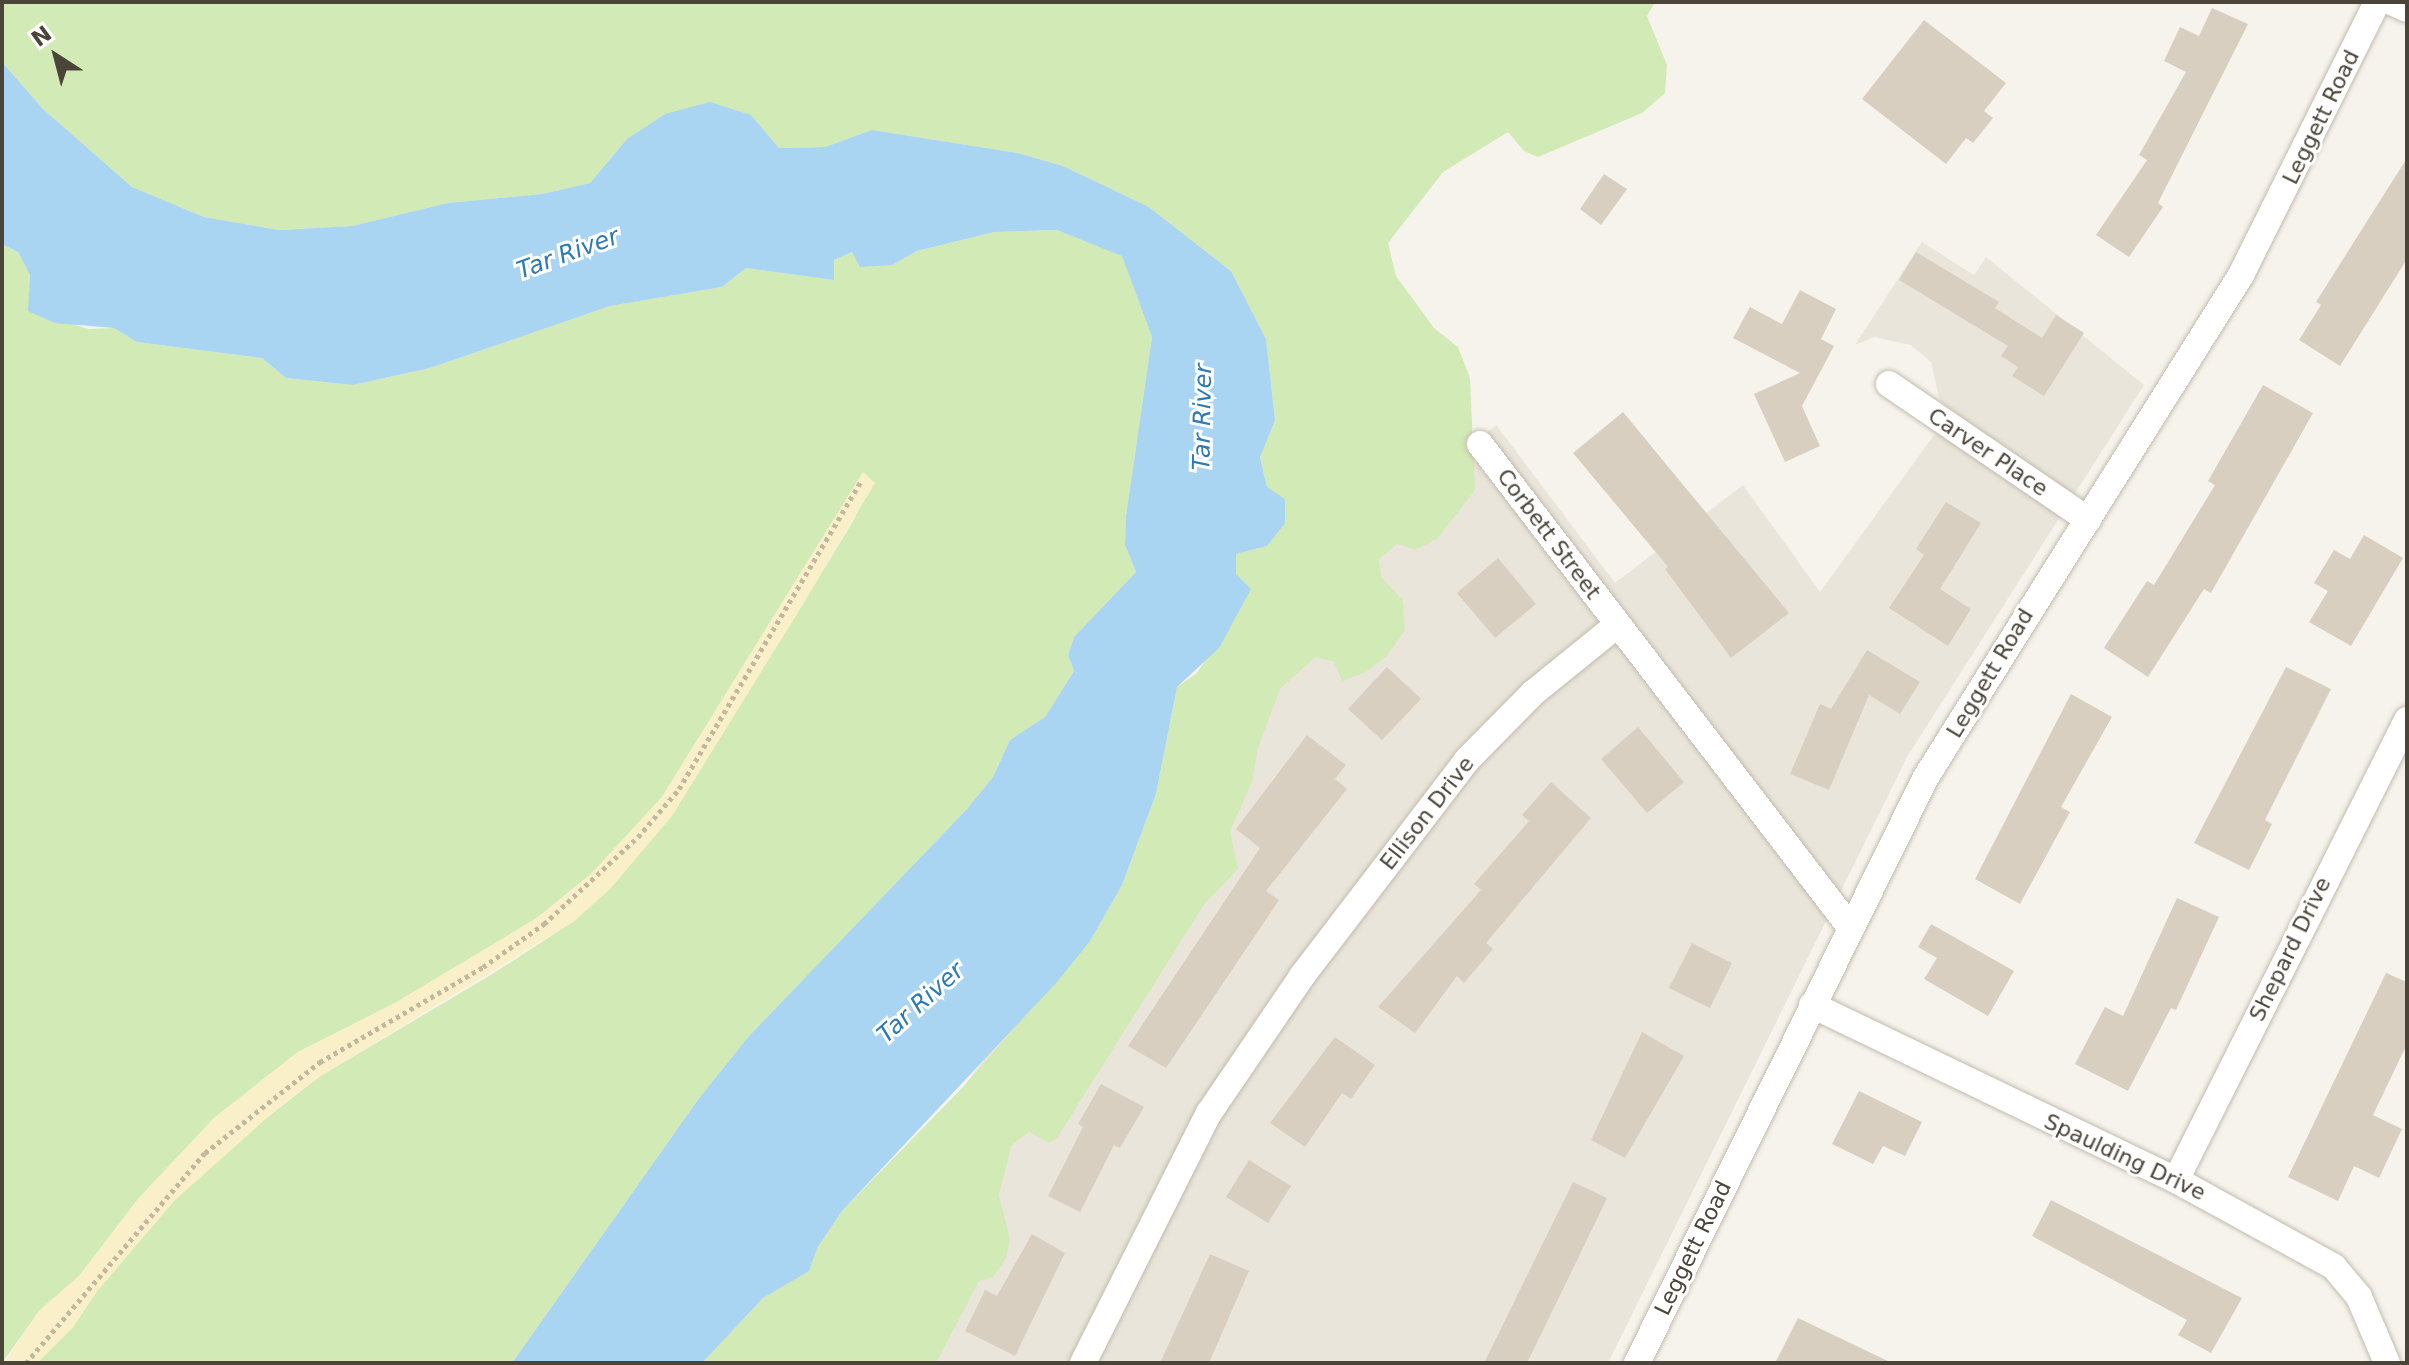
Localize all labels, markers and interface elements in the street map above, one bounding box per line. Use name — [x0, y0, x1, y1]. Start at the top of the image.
north arrow — [16, 16, 96, 96]
text: N — [27, 21, 56, 52]
street label: Leggett Road — [2277, 45, 2365, 189]
water label: Tar River — [513, 222, 623, 286]
water label: Tar River — [1188, 363, 1218, 471]
street label: Carver Place — [1923, 402, 2053, 502]
street label: Corbett Street — [1491, 464, 1607, 604]
street label: Leggett Road — [1941, 603, 2039, 743]
street label: Ellison Drive — [1375, 751, 1479, 875]
street label: Shepard Drive — [2244, 873, 2336, 1025]
water label: Tar River — [872, 957, 970, 1049]
street label: Spaulding Drive — [2040, 1108, 2210, 1206]
street label: Leggett Road — [1649, 1176, 1737, 1320]

